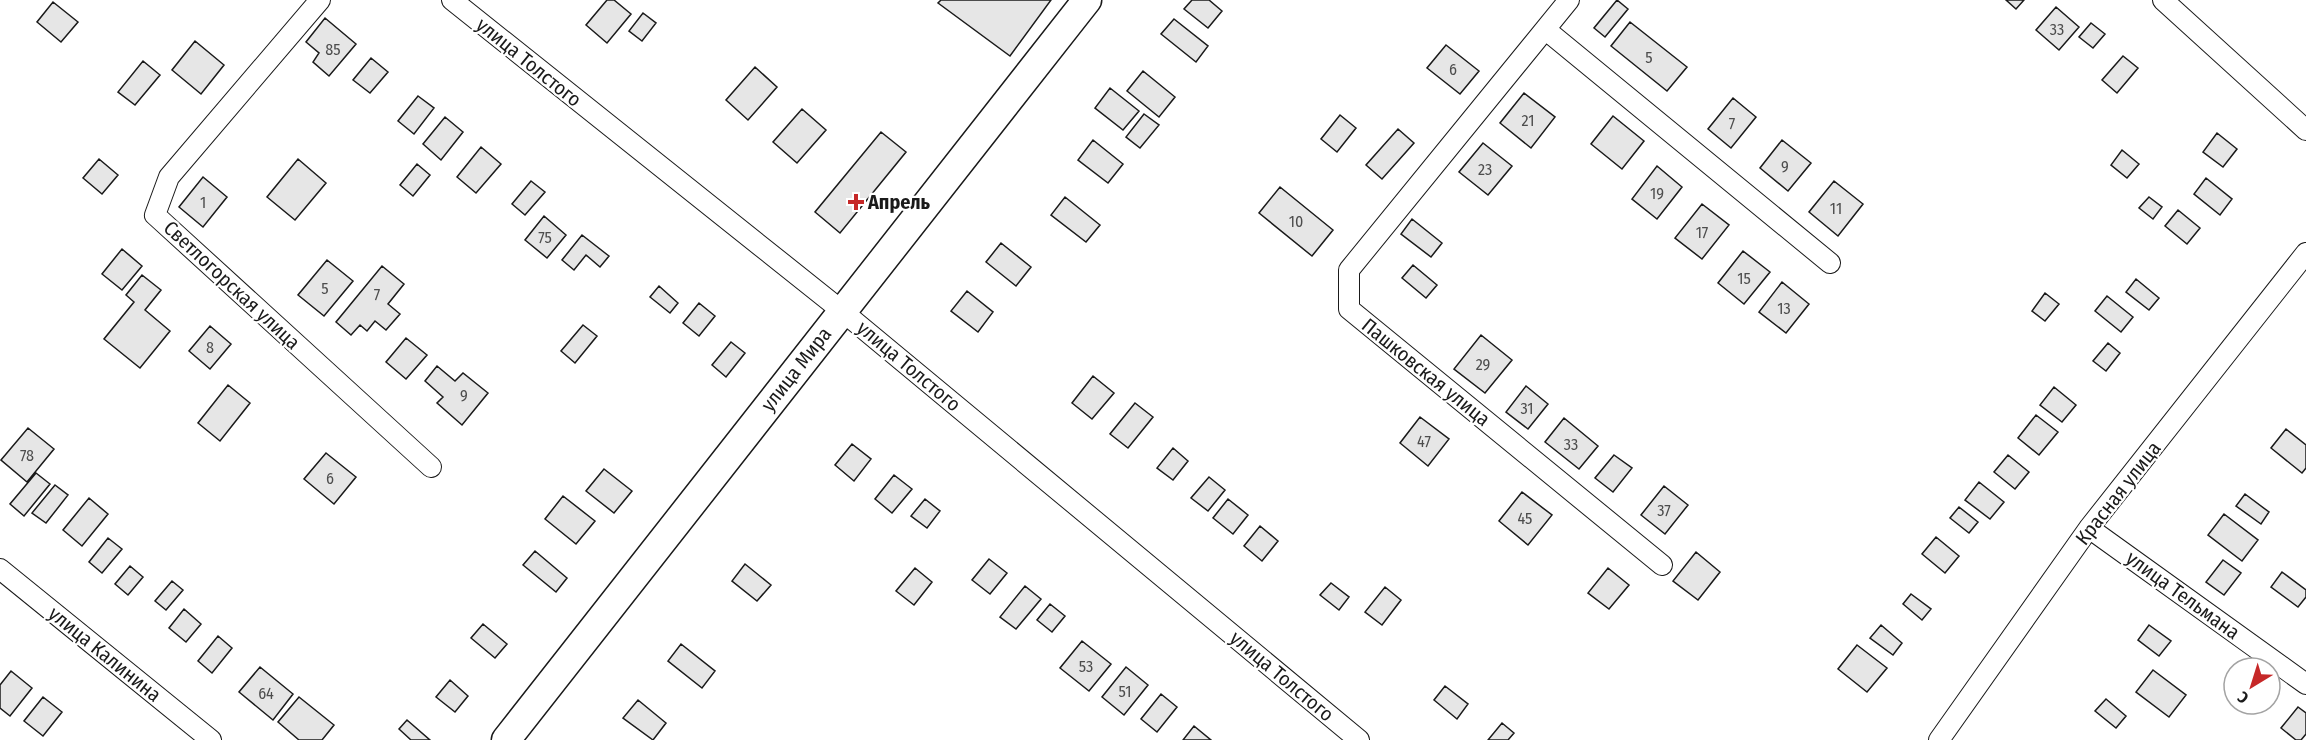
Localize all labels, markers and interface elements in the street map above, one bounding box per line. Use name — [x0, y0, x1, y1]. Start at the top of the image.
street label: улица Толстого — [472, 12, 586, 112]
house number: 33 — [2050, 20, 2064, 39]
house number: 85 — [325, 40, 341, 59]
house number: 5 — [1645, 48, 1653, 67]
house number: 6 — [1449, 60, 1457, 79]
house number: 21 — [1522, 111, 1534, 130]
house number: 7 — [1729, 114, 1736, 133]
house number: 9 — [1781, 157, 1789, 176]
house number: 23 — [1478, 160, 1492, 179]
house number: 19 — [1650, 184, 1664, 203]
place label: Апрель — [867, 190, 931, 214]
house number: 1 — [200, 193, 206, 212]
marker: Апрель — [849, 195, 863, 209]
house number: 11 — [1830, 199, 1842, 218]
house number: 10 — [1289, 212, 1303, 231]
street label: Светлогорская улица — [159, 216, 305, 354]
house number: 17 — [1696, 223, 1709, 242]
house number: 75 — [538, 228, 552, 247]
house number: 15 — [1737, 269, 1751, 288]
house number: 5 — [321, 279, 329, 298]
house number: 7 — [374, 285, 381, 304]
house number: 13 — [1777, 299, 1791, 318]
street label: Пашковская улица — [1357, 313, 1495, 431]
street label: улица Толстого — [852, 316, 966, 416]
street label: улица Мира — [756, 322, 836, 416]
house number: 8 — [206, 338, 214, 357]
house number: 29 — [1476, 355, 1491, 374]
house number: 9 — [460, 386, 468, 405]
house number: 31 — [1520, 399, 1534, 418]
house number: 47 — [1417, 432, 1431, 451]
house number: 33 — [1564, 435, 1578, 454]
street label: Красная улица — [2070, 436, 2166, 550]
house number: 78 — [20, 446, 34, 465]
house number: 6 — [326, 469, 334, 488]
house number: 37 — [1657, 501, 1671, 520]
house number: 45 — [1518, 509, 1532, 528]
street label: улица Тельмана — [2121, 546, 2245, 644]
street label: улица Калинина — [44, 601, 166, 707]
street label: улица Толстого — [1225, 626, 1339, 726]
north arrow — [2222, 656, 2282, 716]
house number: 53 — [1079, 657, 1093, 676]
house number: 51 — [1119, 682, 1131, 701]
house number: 64 — [258, 684, 274, 703]
text: С — [2233, 687, 2252, 707]

